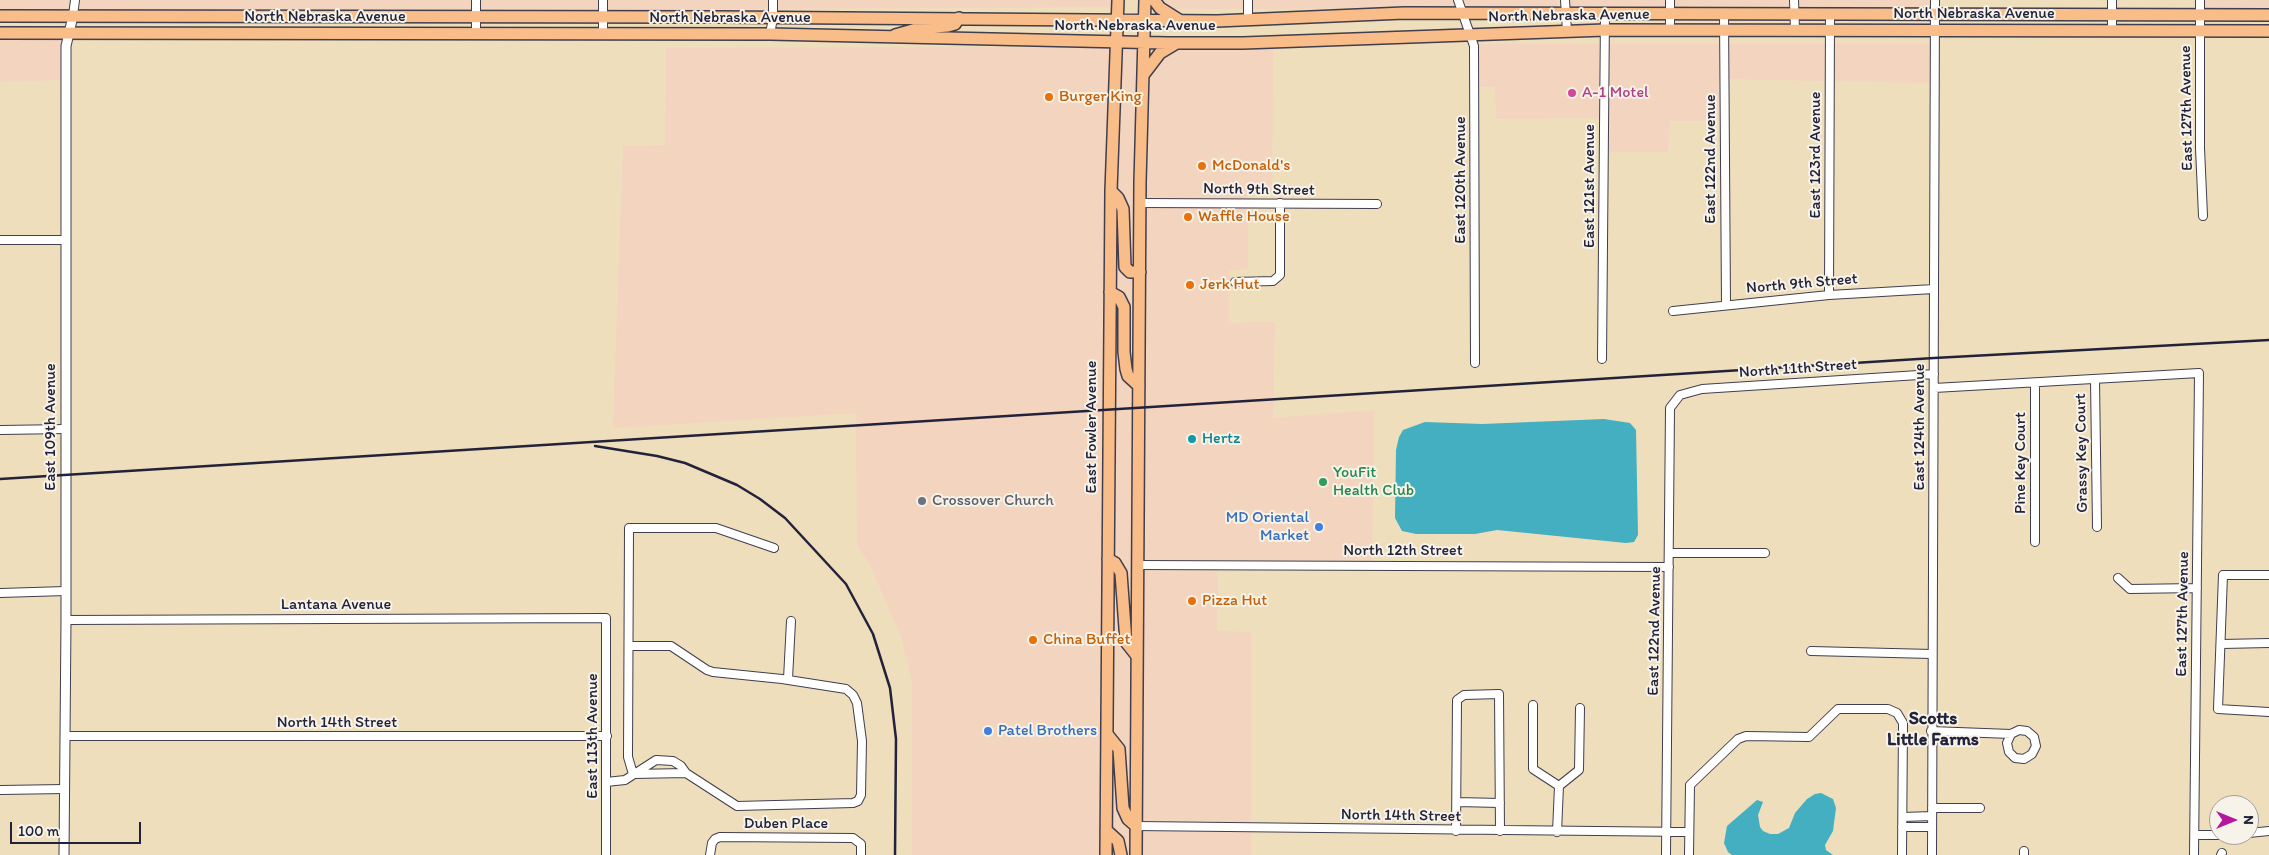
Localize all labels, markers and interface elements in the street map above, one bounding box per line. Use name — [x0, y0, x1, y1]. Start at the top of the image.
street label: North Nebraska Avenue — [1893, 4, 2055, 24]
street label: North Nebraska Avenue — [1488, 5, 1650, 27]
street label: North Nebraska Avenue — [244, 7, 406, 27]
street label: North Nebraska Avenue — [649, 8, 811, 28]
street label: North Nebraska Avenue — [1054, 16, 1216, 36]
street label: East 127th Avenue — [2176, 45, 2198, 171]
place label: A-1 Motel — [1582, 83, 1649, 103]
place label: Burger King — [1059, 87, 1142, 107]
marker: A-1 Motel — [1566, 87, 1578, 99]
marker: Burger King — [1043, 91, 1055, 103]
street label: East 123rd Avenue — [1806, 92, 1826, 218]
street label: East 122nd Avenue — [1701, 94, 1721, 224]
street label: East 120th Avenue — [1451, 116, 1471, 244]
street label: East 121st Avenue — [1580, 124, 1600, 248]
place label: McDonald's — [1212, 156, 1290, 176]
marker: McDonald's — [1196, 160, 1208, 172]
street label: North 9th Street — [1203, 179, 1315, 201]
place label: Waffle House — [1198, 207, 1290, 227]
marker: Waffle House — [1182, 211, 1194, 223]
street label: North 9th Street — [1745, 270, 1859, 298]
place label: Jerk Hut — [1200, 275, 1260, 295]
marker: Jerk Hut — [1184, 279, 1196, 291]
street label: North 11th Street — [1738, 355, 1858, 383]
street label: East Fowler Avenue — [1082, 361, 1102, 493]
street label: East 109th Avenue — [41, 363, 61, 491]
street label: East 124th Avenue — [1910, 363, 1930, 491]
street label: Grassy Key Court — [2071, 393, 2093, 513]
street label: Pine Key Court — [2011, 412, 2031, 514]
place label: Hertz — [1202, 429, 1240, 449]
marker: Hertz — [1186, 433, 1198, 445]
place label: YouFit Health Club — [1333, 463, 1414, 501]
marker: YouFit Health Club — [1317, 476, 1329, 488]
place label: Crossover Church — [932, 491, 1054, 511]
marker: Crossover Church — [916, 495, 928, 507]
place label: MD Oriental Market — [1226, 508, 1309, 546]
marker: MD Oriental Market — [1313, 521, 1325, 533]
street label: North 12th Street — [1343, 541, 1463, 561]
street label: East 127th Avenue — [2172, 551, 2194, 677]
street label: East 122nd Avenue — [1644, 566, 1666, 696]
place label: Pizza Hut — [1202, 591, 1267, 611]
street label: Lantana Avenue — [281, 595, 391, 615]
marker: Pizza Hut — [1186, 595, 1198, 607]
place label: China Buffet — [1043, 630, 1130, 650]
marker: China Buffet — [1027, 634, 1039, 646]
street label: East 113th Avenue — [583, 673, 603, 799]
district label: Scotts Little Farms — [1887, 708, 1979, 751]
street label: North 14th Street — [277, 713, 397, 733]
place label: Patel Brothers — [998, 721, 1097, 741]
marker: Patel Brothers — [982, 725, 994, 737]
north arrow — [2209, 795, 2259, 845]
street label: North 14th Street — [1341, 805, 1461, 827]
scale bar — [12, 812, 144, 844]
street label: Duben Place — [744, 814, 828, 834]
text: N — [2240, 815, 2257, 825]
text: 100 m — [18, 822, 59, 840]

